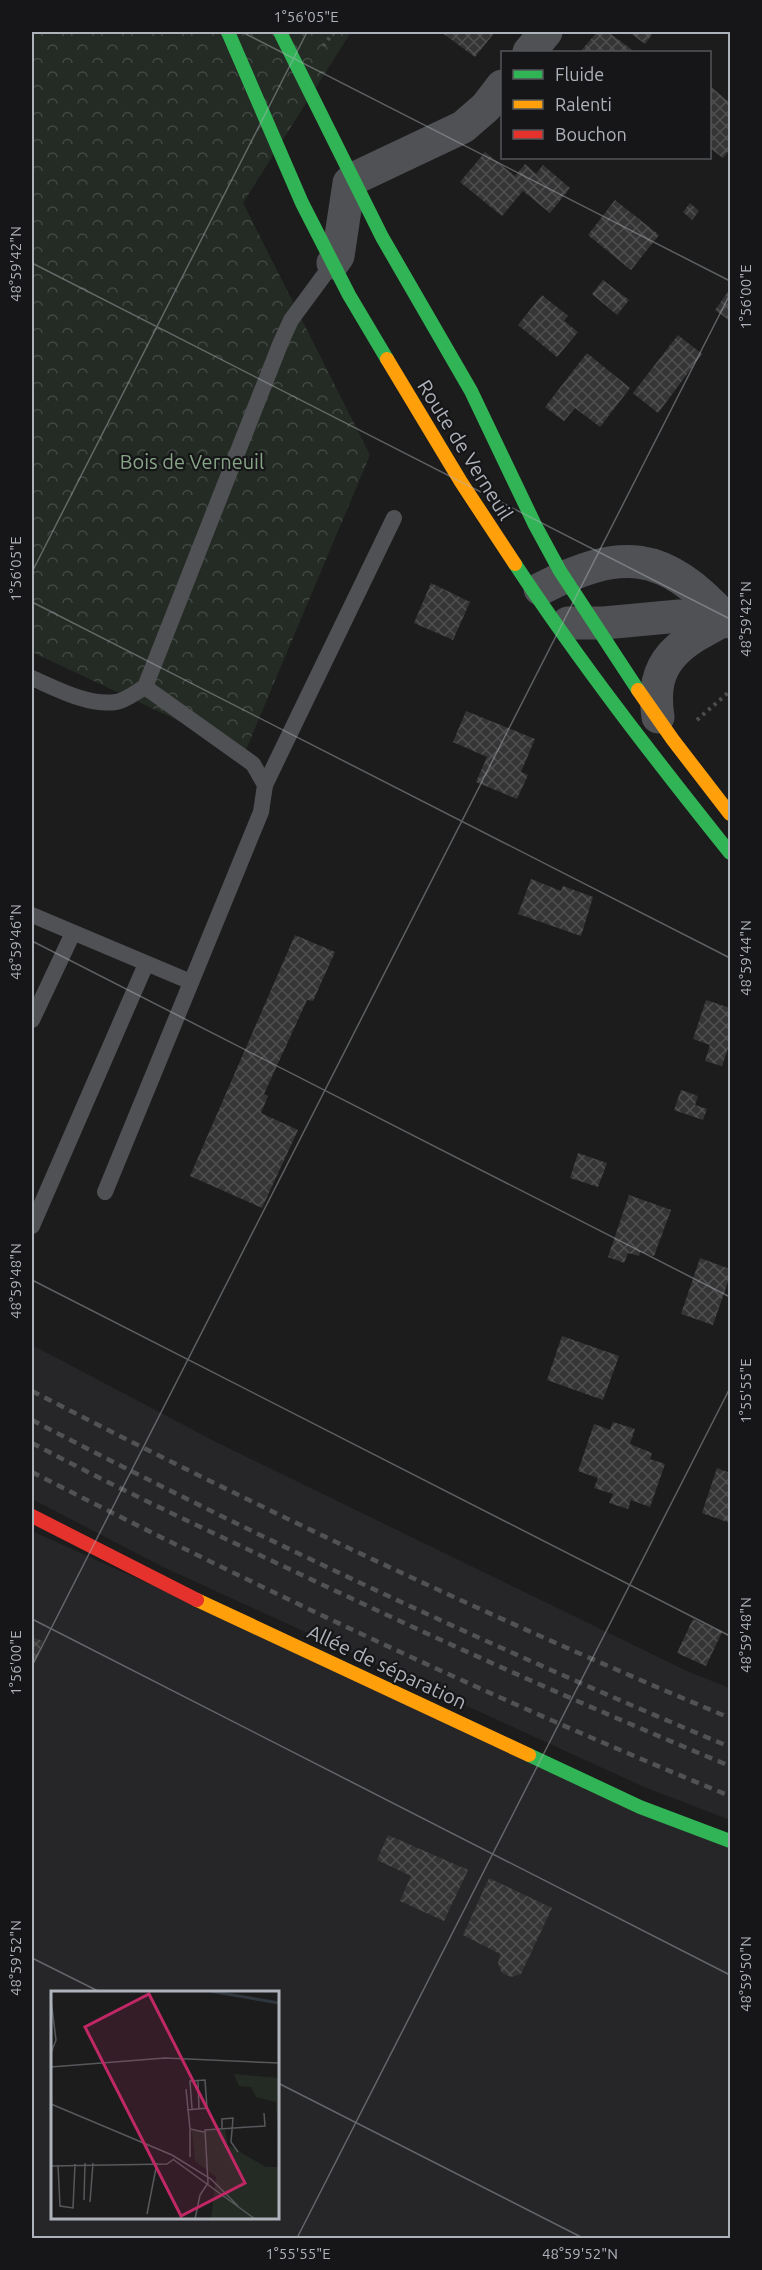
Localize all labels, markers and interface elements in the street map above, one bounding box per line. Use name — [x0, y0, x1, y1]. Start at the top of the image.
text: 1°56'05"E — [273, 8, 339, 25]
legend — [501, 51, 711, 159]
text: Fluide — [555, 64, 604, 84]
text: Ralenti — [555, 94, 612, 114]
text: Bouchon — [555, 124, 627, 144]
text: 48°59'42"N — [7, 226, 24, 302]
text: 1°56'00"E — [737, 264, 754, 330]
street label: Route de Verneuil — [413, 375, 518, 524]
park label: Bois de Verneuil — [120, 450, 264, 473]
text: 1°56'05"E — [7, 536, 24, 602]
text: 48°59'42"N — [737, 581, 754, 657]
text: 48°59'46"N — [7, 904, 24, 980]
text: 48°59'44"N — [737, 920, 754, 996]
text: 48°59'48"N — [7, 1243, 24, 1319]
text: 1°55'55"E — [737, 1358, 754, 1424]
text: 48°59'48"N — [737, 1597, 754, 1673]
street label: Allée de séparation — [304, 1620, 470, 1713]
text: 1°56'00"E — [7, 1630, 24, 1696]
text: 48°59'52"N — [7, 1920, 24, 1996]
text: 48°59'50"N — [737, 1936, 754, 2012]
inset map — [51, 1991, 279, 2219]
text: 1°55'55"E — [265, 2245, 331, 2262]
text: 48°59'52"N — [542, 2245, 618, 2262]

